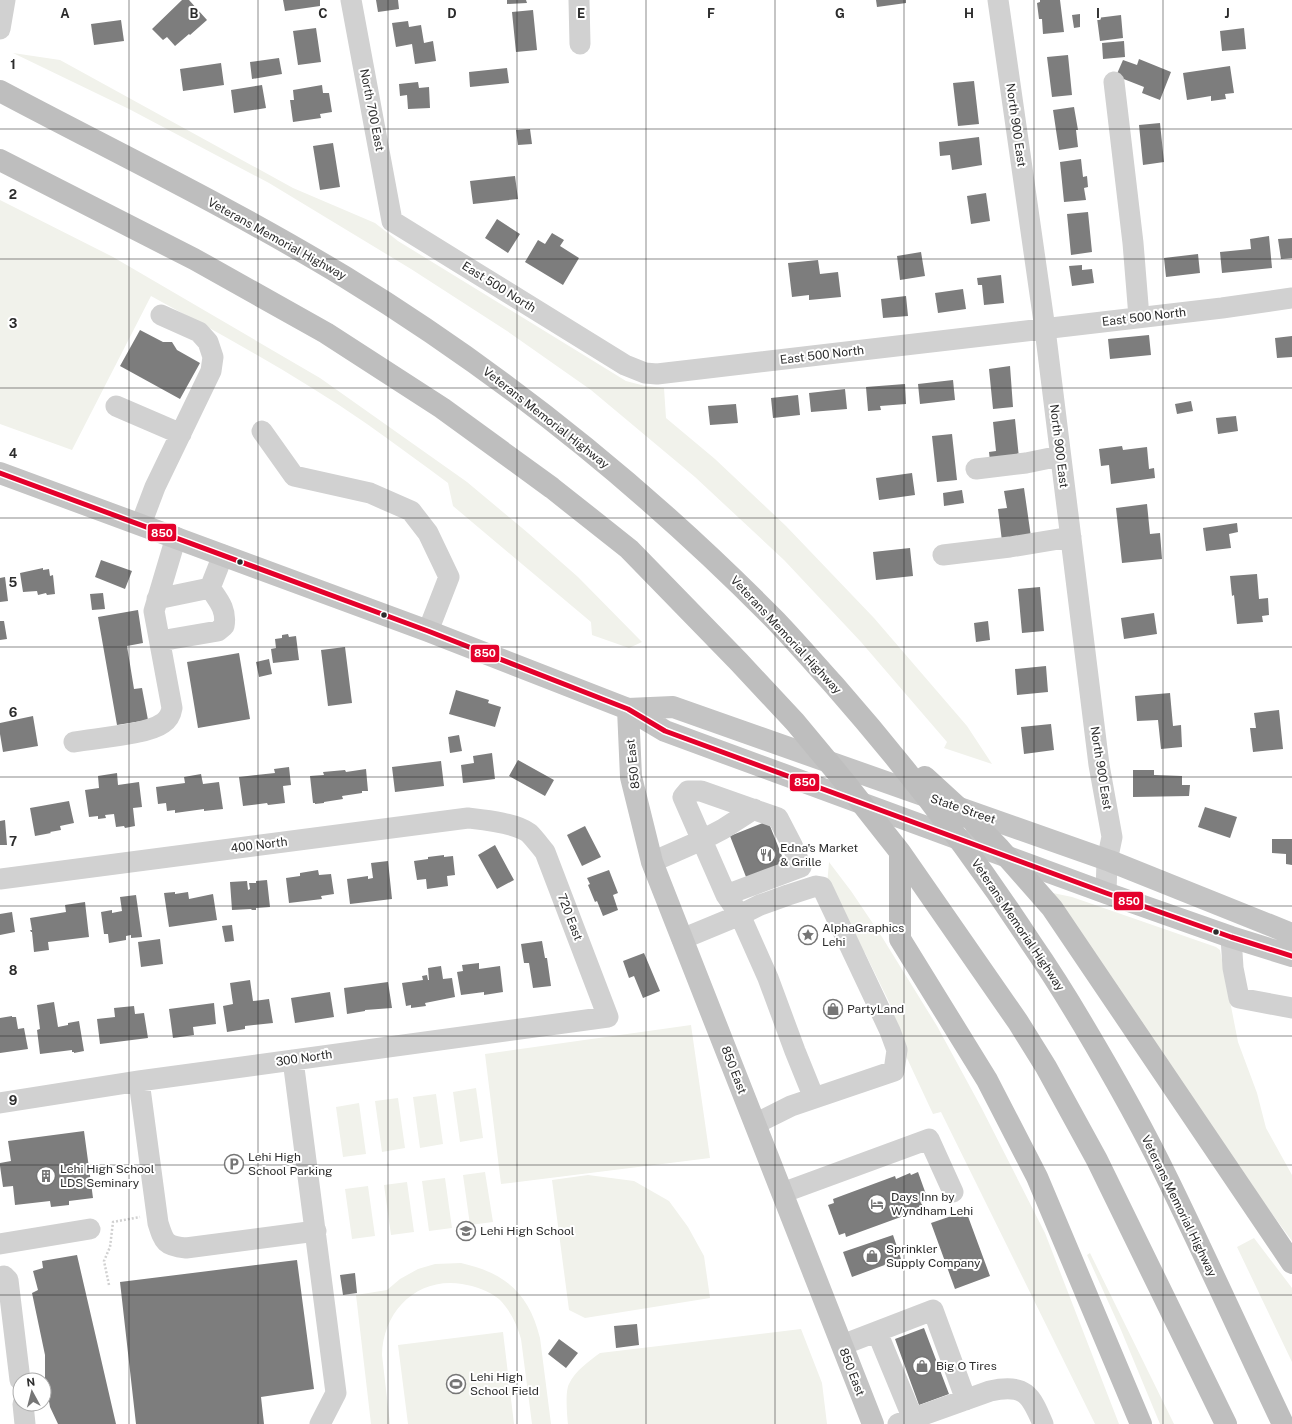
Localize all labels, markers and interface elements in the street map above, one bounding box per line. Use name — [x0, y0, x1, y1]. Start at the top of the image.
text: A — [60, 6, 70, 21]
text: B — [190, 6, 199, 21]
text: C — [318, 6, 328, 21]
text: D — [447, 6, 457, 21]
text: E — [577, 6, 585, 21]
text: F — [707, 6, 715, 21]
text: G — [835, 6, 845, 21]
text: H — [964, 6, 974, 21]
text: I — [1096, 6, 1100, 21]
text: J — [1224, 6, 1230, 21]
text: 1 — [10, 57, 16, 72]
street label: North 700 East — [357, 68, 387, 153]
street label: North 900 East — [1003, 82, 1029, 168]
text: 2 — [9, 187, 17, 202]
street label: Veterans Memorial Highway — [205, 195, 349, 283]
street label: East 500 North — [459, 259, 539, 315]
street label: East 500 North — [1101, 305, 1187, 329]
text: 3 — [9, 316, 18, 331]
street label: East 500 North — [779, 343, 865, 367]
street label: Veterans Memorial Highway — [480, 364, 612, 472]
street label: North 900 East — [1047, 403, 1071, 489]
text: 4 — [9, 446, 18, 461]
line badge: 850 — [147, 523, 177, 542]
text: 850 — [151, 527, 173, 539]
unlabelled marker — [235, 557, 245, 567]
street label: Veterans Memorial Highway — [728, 573, 845, 697]
text: 5 — [9, 575, 18, 590]
unlabelled marker — [379, 610, 389, 620]
line badge: 850 — [470, 644, 500, 663]
text: 850 — [474, 647, 496, 659]
text: 6 — [9, 705, 18, 720]
street label: North 900 East — [1087, 725, 1115, 811]
street label: 850 East — [623, 738, 643, 790]
line badge: 850 — [789, 773, 820, 792]
text: 850 — [794, 776, 816, 788]
street label: State Street — [929, 791, 998, 827]
text: 7 — [9, 834, 17, 849]
street label: 400 North — [230, 835, 288, 855]
place label: Edna's Market & Grille — [780, 841, 858, 869]
restaurant icon: Edna's Market & Grille — [755, 844, 777, 866]
street label: Veterans Memorial Highway — [969, 856, 1068, 994]
line badge: 850 — [1113, 891, 1144, 911]
street label: 720 East — [555, 892, 585, 943]
text: 850 — [1118, 895, 1140, 907]
place label: AlphaGraphics Lehi — [822, 921, 904, 949]
place icon: AlphaGraphics Lehi — [797, 924, 819, 946]
unlabelled marker — [1211, 927, 1221, 937]
text: 8 — [9, 963, 18, 978]
shop icon: PartyLand — [822, 998, 844, 1020]
place label: PartyLand — [847, 1002, 904, 1016]
street label: 850 East — [718, 1044, 750, 1096]
street label: 300 North — [275, 1047, 333, 1069]
text: 9 — [9, 1093, 17, 1108]
street label: Veterans Memorial Highway — [1139, 1133, 1220, 1280]
place label: Lehi High School Parking — [248, 1150, 333, 1178]
parking icon: Lehi High School Parking — [223, 1153, 245, 1175]
place label: Lehi High School LDS Seminary — [60, 1162, 155, 1190]
building icon: Lehi High School LDS Seminary — [35, 1165, 57, 1187]
place label: Days Inn by Wyndham Lehi — [891, 1190, 973, 1218]
hotel icon: Days Inn by Wyndham Lehi — [866, 1193, 888, 1215]
school or university icon: Lehi High School — [455, 1220, 477, 1242]
place label: Lehi High School — [480, 1224, 575, 1238]
place label: Sprinkler Supply Company — [886, 1242, 981, 1270]
shop icon: Sprinkler Supply Company — [861, 1245, 883, 1267]
street label: 850 East — [836, 1346, 868, 1398]
shop icon: Big O Tires — [911, 1355, 933, 1377]
place label: Big O Tires — [936, 1359, 997, 1373]
place label: Lehi High School Field — [470, 1370, 539, 1398]
north arrow — [12, 1372, 52, 1412]
sports icon: Lehi High School Field — [445, 1373, 467, 1395]
text: N — [26, 1376, 36, 1389]

